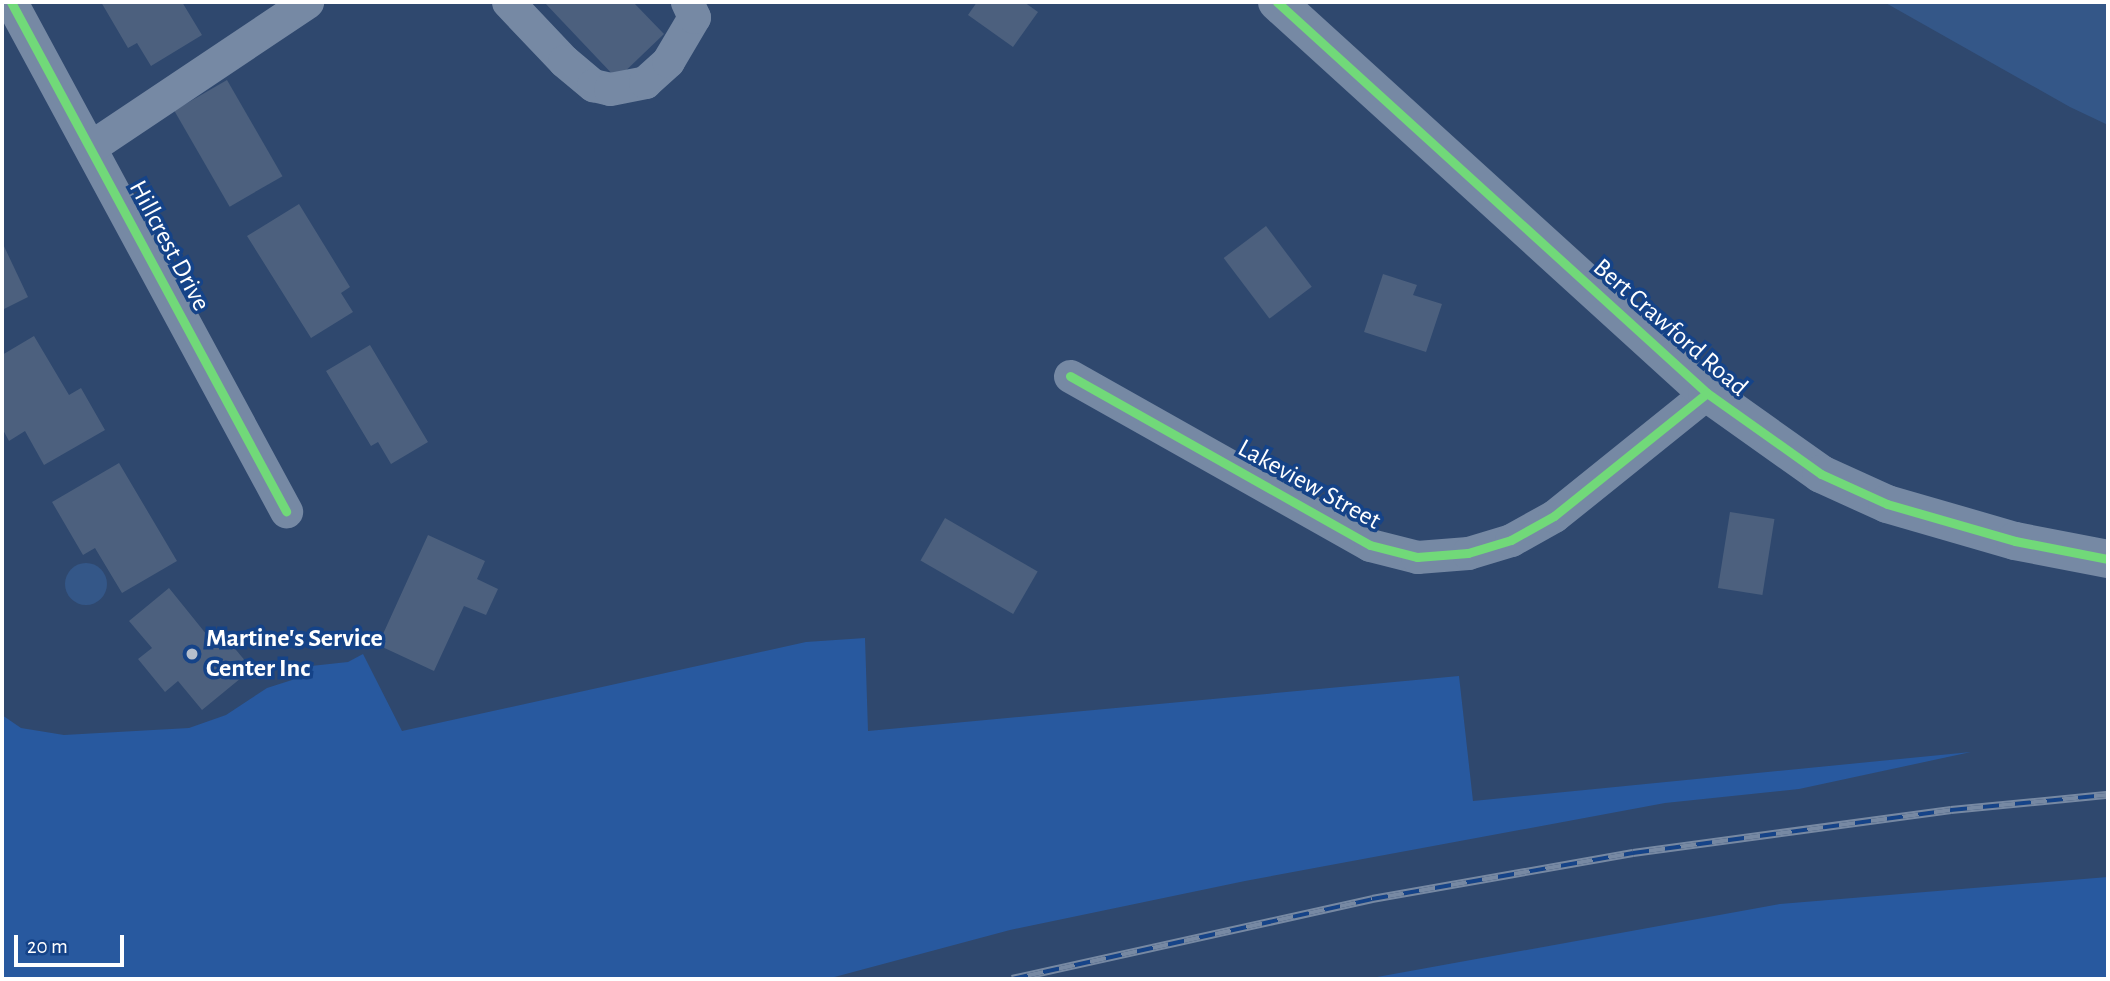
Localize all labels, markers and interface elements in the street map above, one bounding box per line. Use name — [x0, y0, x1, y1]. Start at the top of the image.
street label: Hillcrest Drive — [122, 175, 216, 317]
street label: Bert Crawford Road — [1586, 252, 1754, 404]
street label: Lakeview Street — [1232, 433, 1386, 537]
place label: Martine's Service Center Inc — [206, 623, 383, 684]
marker: Martine's Service Center Inc — [184, 646, 200, 662]
scale bar — [18, 922, 128, 966]
text: 20 m — [27, 936, 68, 957]

